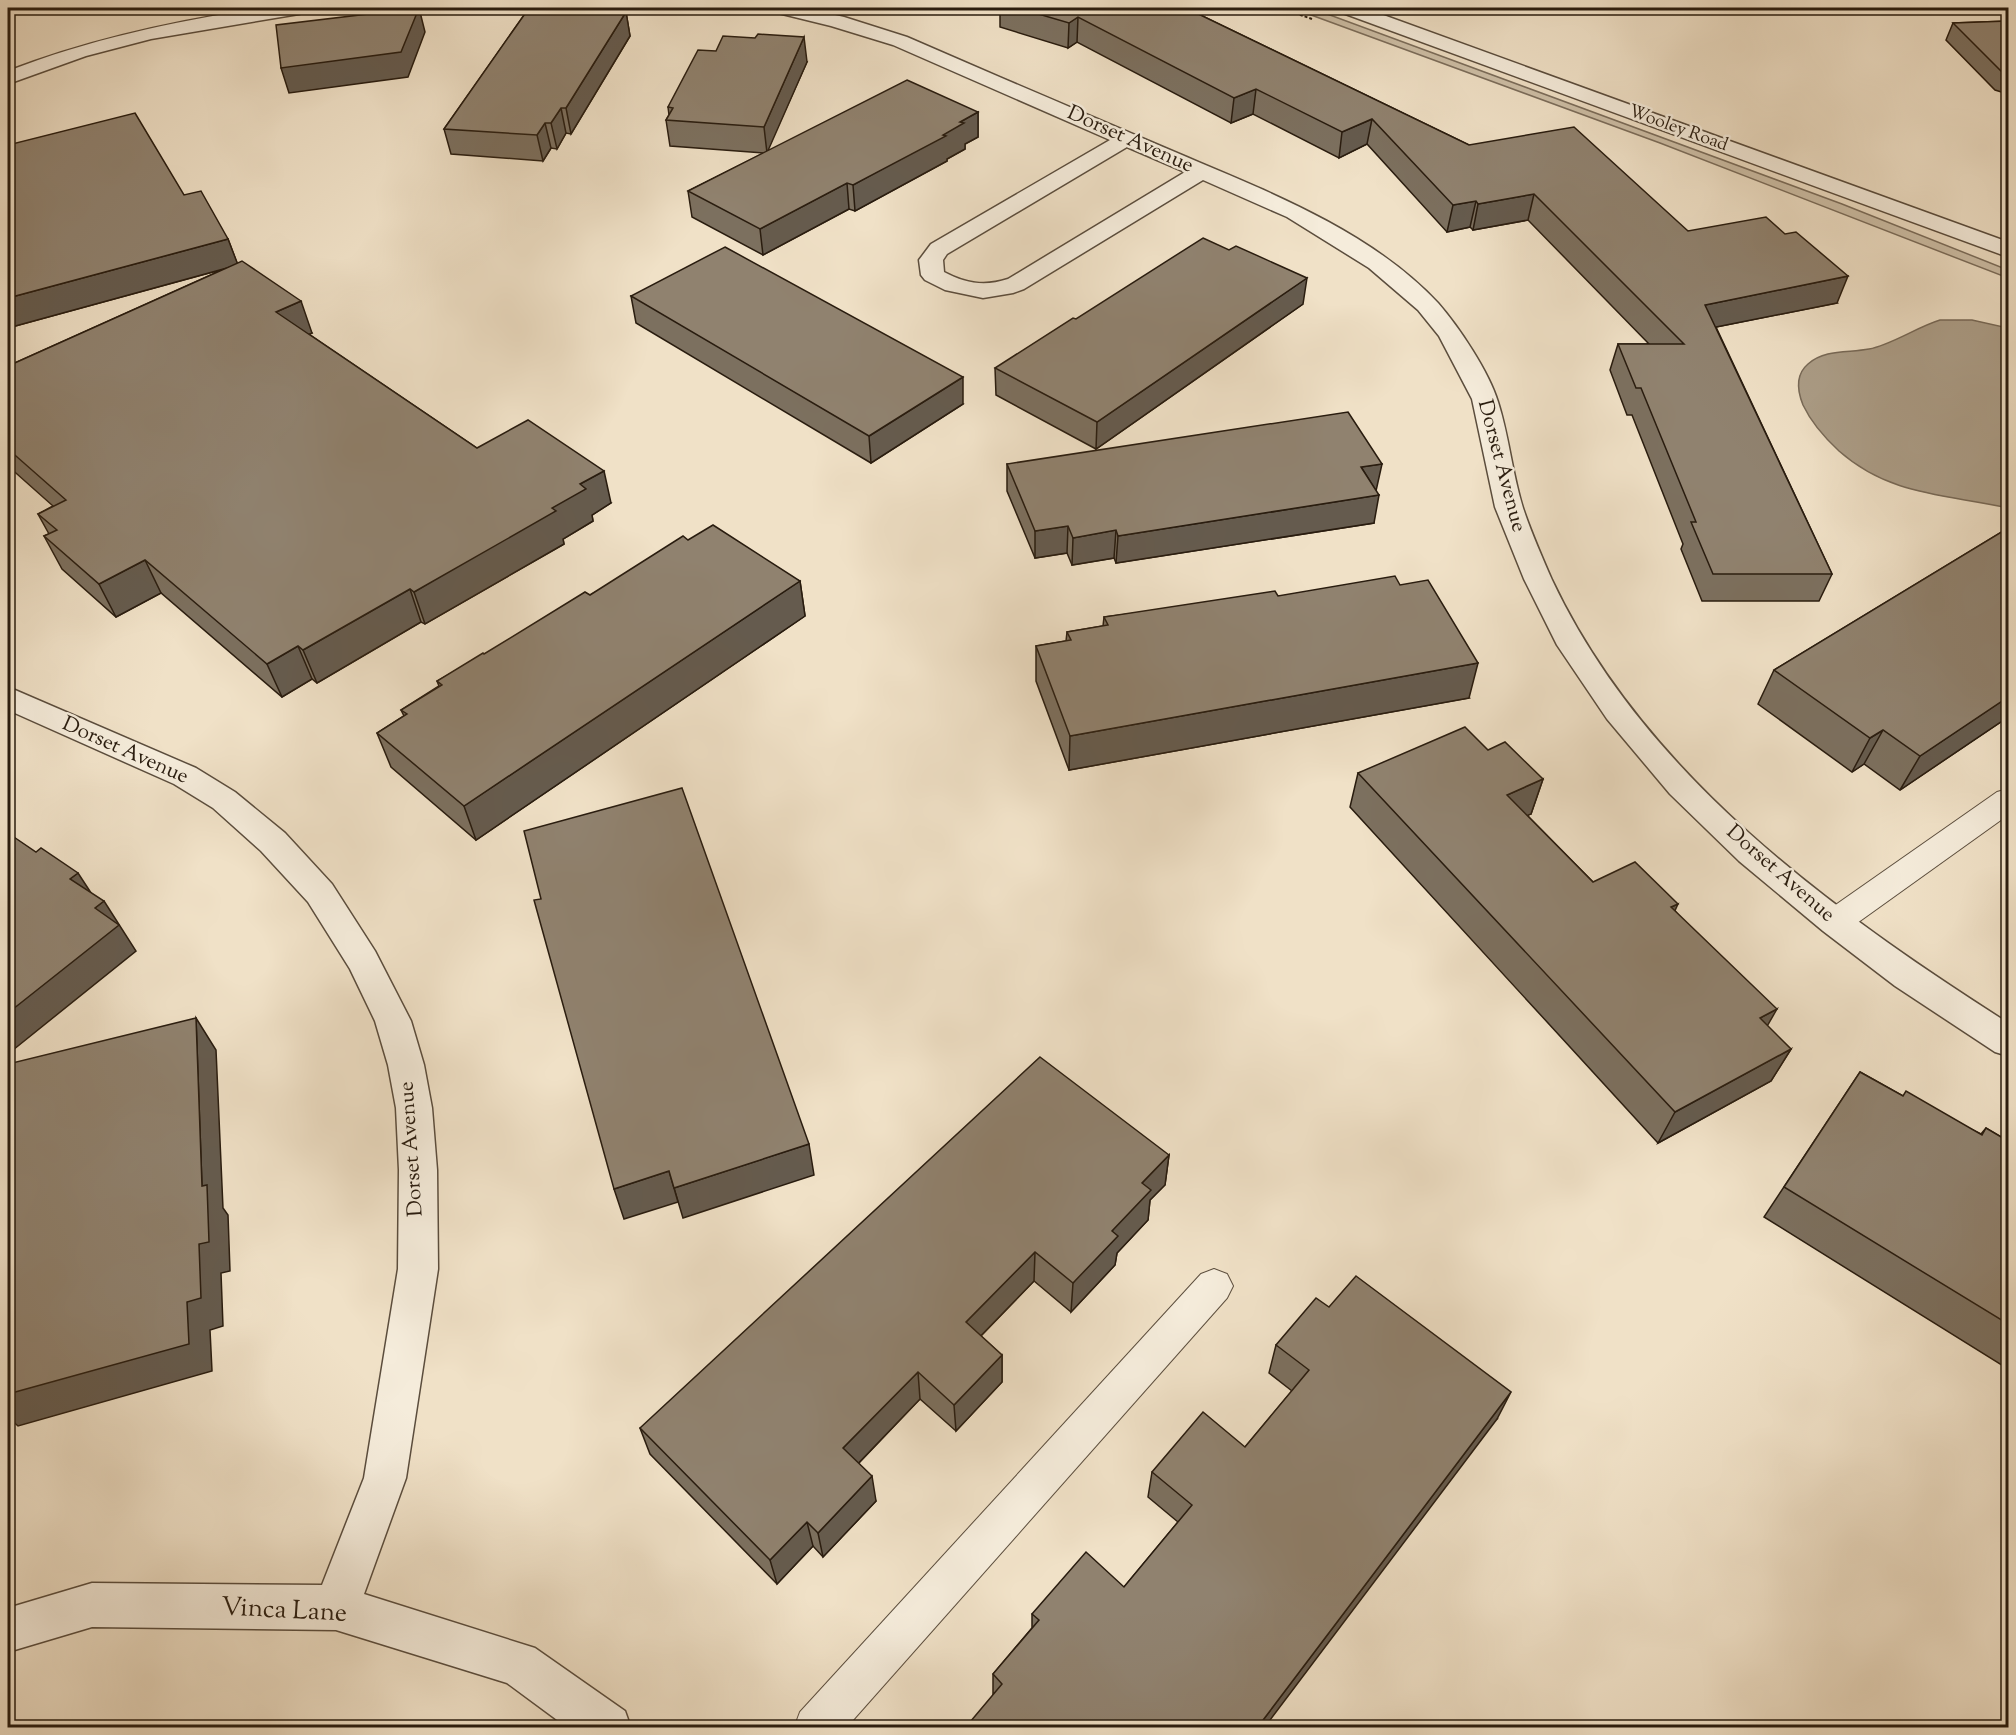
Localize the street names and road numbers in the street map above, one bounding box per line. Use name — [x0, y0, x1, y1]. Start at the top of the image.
street label: Dorset Avenue — [1062, 99, 1198, 181]
street label: Wooley Road — [1625, 99, 1731, 159]
street label: Dorset Avenue — [1469, 397, 1533, 535]
street label: Dorset Avenue — [57, 710, 193, 792]
street label: Dorset Avenue — [1719, 818, 1841, 930]
street label: Dorset Avenue — [392, 1080, 432, 1218]
street label: Vinca Lane — [220, 1589, 348, 1633]

